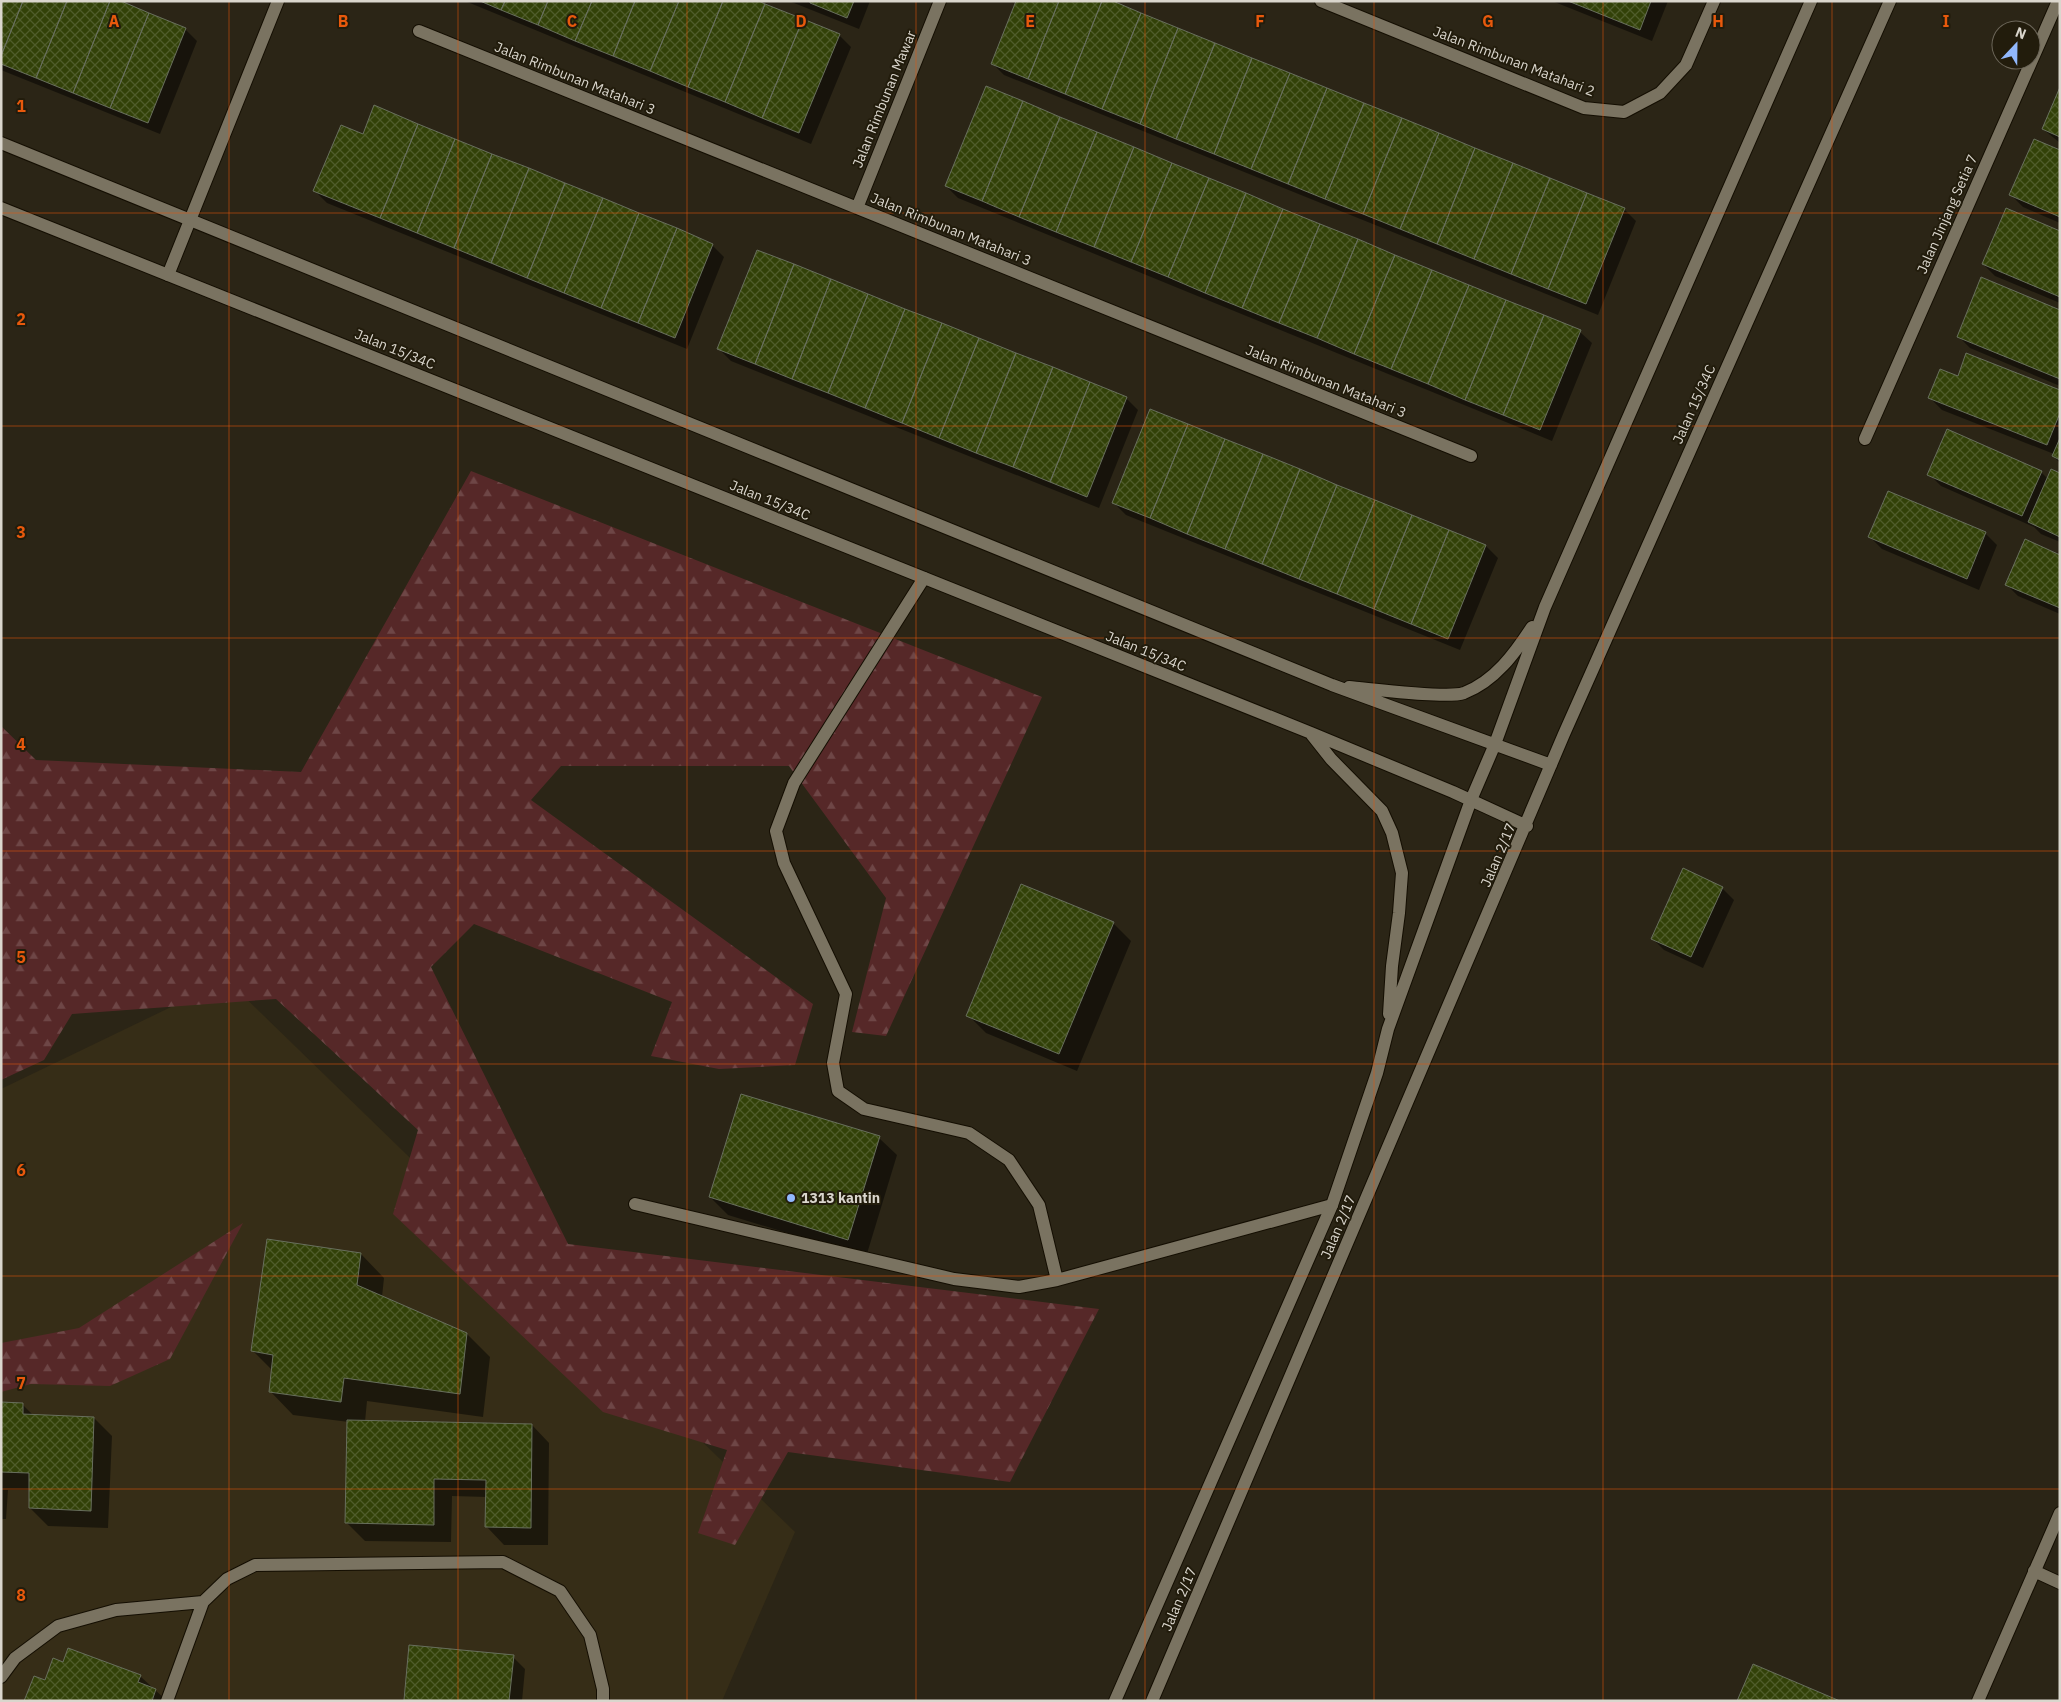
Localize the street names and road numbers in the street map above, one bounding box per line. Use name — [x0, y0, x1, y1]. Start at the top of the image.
street label: Jalan Rimbunan Matahari 2 — [1431, 22, 1597, 100]
street label: Jalan Rimbunan Mawar — [848, 28, 920, 170]
street label: Jalan Rimbunan Matahari 3 — [492, 38, 658, 118]
street label: Jalan Jinjang Setia 7 — [1913, 152, 1981, 276]
street label: Jalan Rimbunan Matahari 3 — [868, 189, 1034, 269]
street label: Jalan 15/34C — [352, 325, 438, 373]
street label: Jalan Rimbunan Matahari 3 — [1243, 341, 1409, 421]
street label: Jalan 15/34C — [1669, 361, 1720, 446]
street label: Jalan 15/34C — [727, 476, 813, 524]
street label: Jalan 15/34C — [1103, 627, 1189, 675]
street label: Jalan 2/17 — [1476, 820, 1520, 890]
street label: Jalan 2/17 — [1316, 1192, 1360, 1262]
street label: Jalan 2/17 — [1157, 1564, 1201, 1634]

